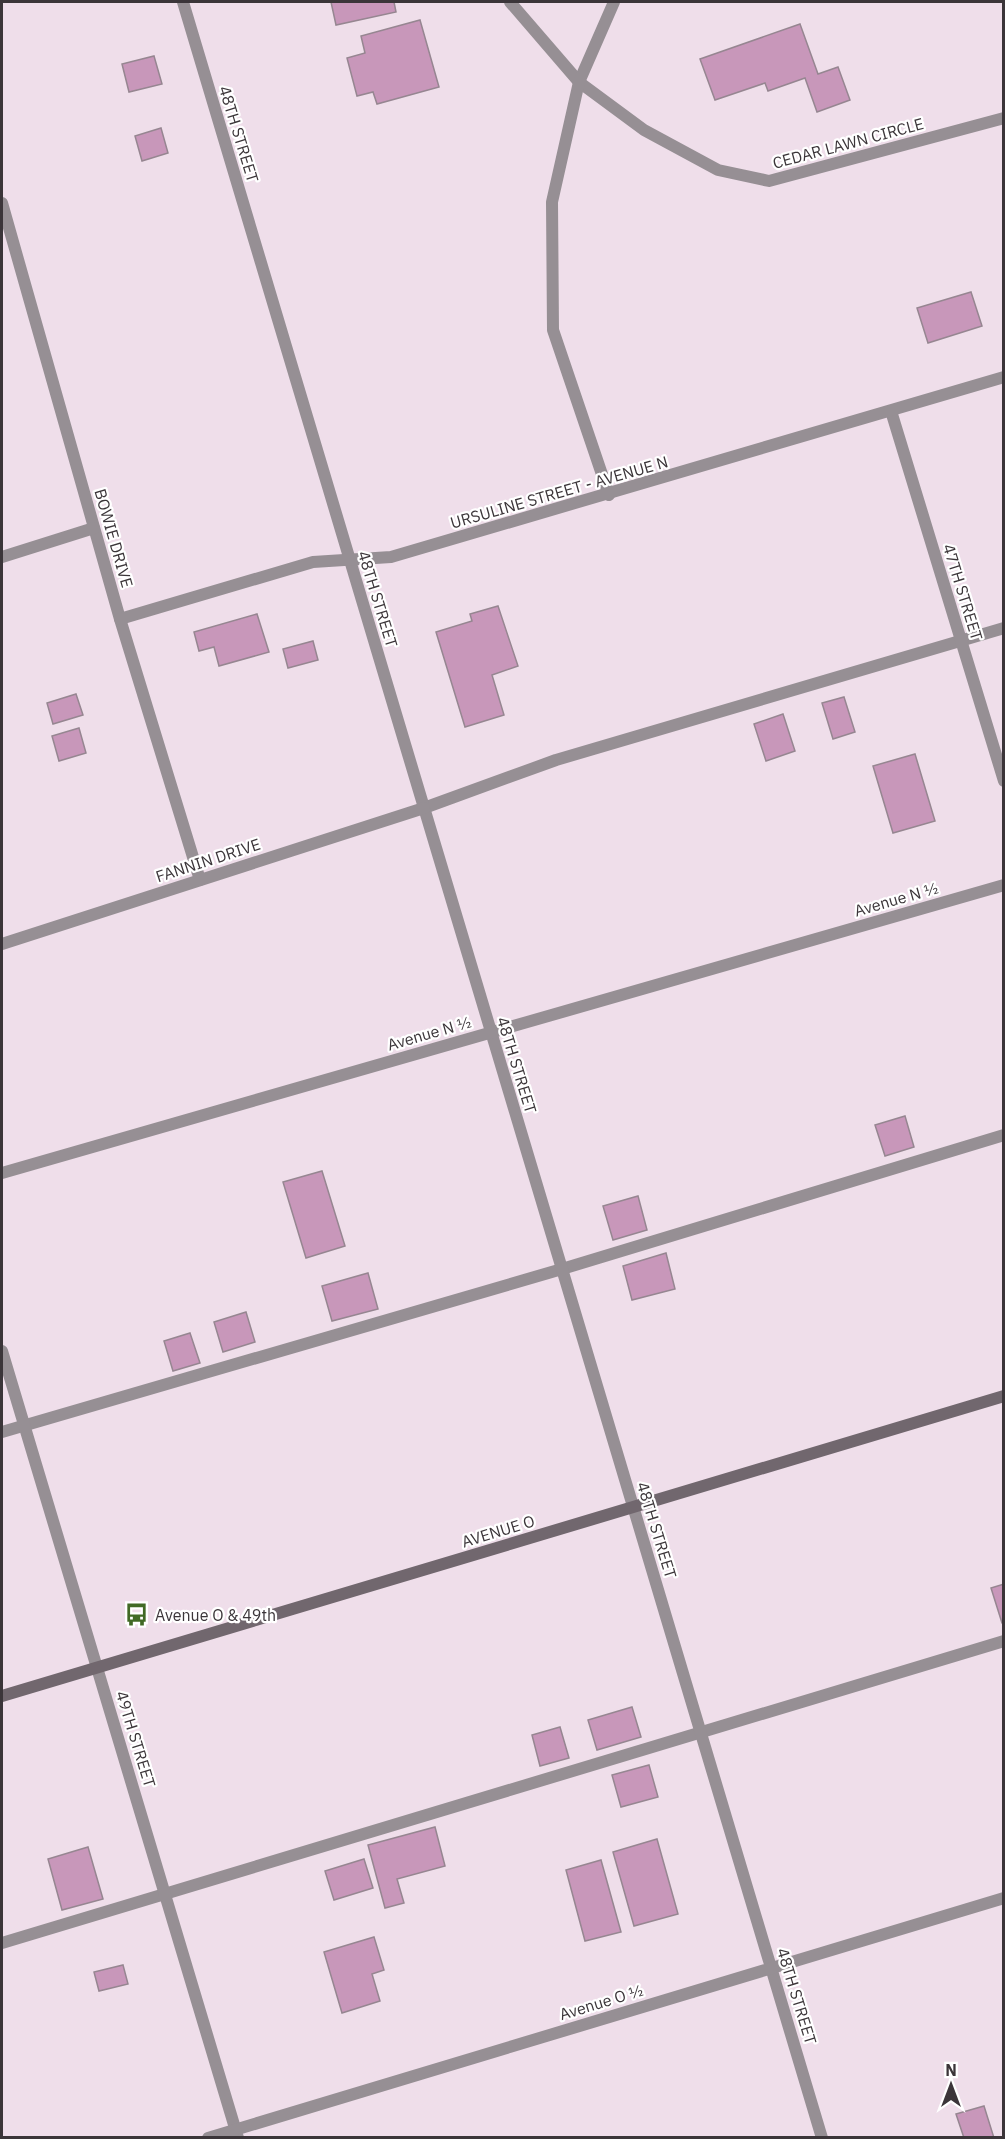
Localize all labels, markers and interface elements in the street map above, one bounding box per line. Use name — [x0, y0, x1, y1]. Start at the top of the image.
street label: 48TH STREET — [215, 83, 263, 185]
street label: CEDAR LAWN CIRCLE — [770, 113, 926, 173]
street label: URSULINE STREET - AVENUE N — [448, 451, 670, 533]
street label: BOWIE DRIVE — [90, 486, 138, 590]
street label: 47TH STREET — [939, 541, 987, 643]
street label: 48TH STREET — [354, 548, 402, 650]
street label: FANNIN DRIVE — [153, 834, 263, 886]
street label: Avenue N ½ — [852, 877, 940, 920]
street label: Avenue N ½ — [385, 1011, 473, 1054]
street label: 48TH STREET — [493, 1014, 541, 1116]
street label: 48TH STREET — [633, 1479, 681, 1581]
street label: AVENUE O — [459, 1510, 537, 1552]
bus stop icon: Avenue O & 49th — [124, 1602, 150, 1628]
place label: Avenue O & 49th — [155, 1605, 276, 1625]
street label: 49TH STREET — [112, 1688, 160, 1790]
street label: 48TH STREET — [773, 1945, 821, 2047]
street label: Avenue O ½ — [557, 1980, 645, 2024]
north arrow — [921, 2055, 981, 2115]
text: N — [945, 2060, 957, 2080]

